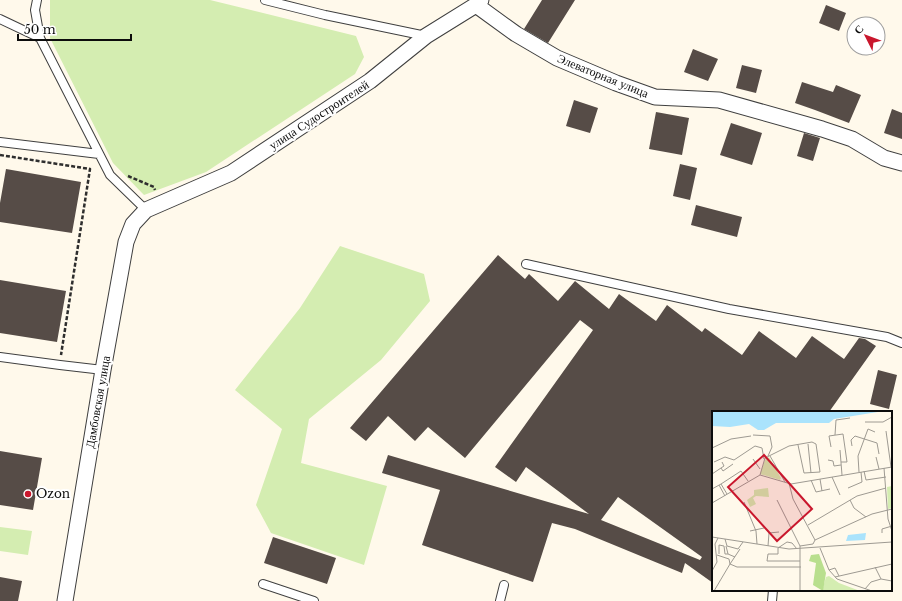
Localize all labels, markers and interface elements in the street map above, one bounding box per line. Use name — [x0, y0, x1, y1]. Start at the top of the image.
scale bar — [18, 16, 131, 42]
north arrow — [846, 16, 886, 56]
text: 50 m — [24, 22, 56, 37]
text: С — [851, 22, 866, 37]
street label: Элеваторная улица — [555, 50, 652, 101]
street label: улица Судостроителей — [266, 76, 372, 152]
street label: Дамбовская улица — [82, 354, 113, 449]
inset map — [712, 411, 892, 591]
place label: Ozon — [36, 486, 70, 501]
marker: Ozon — [23, 489, 33, 499]

